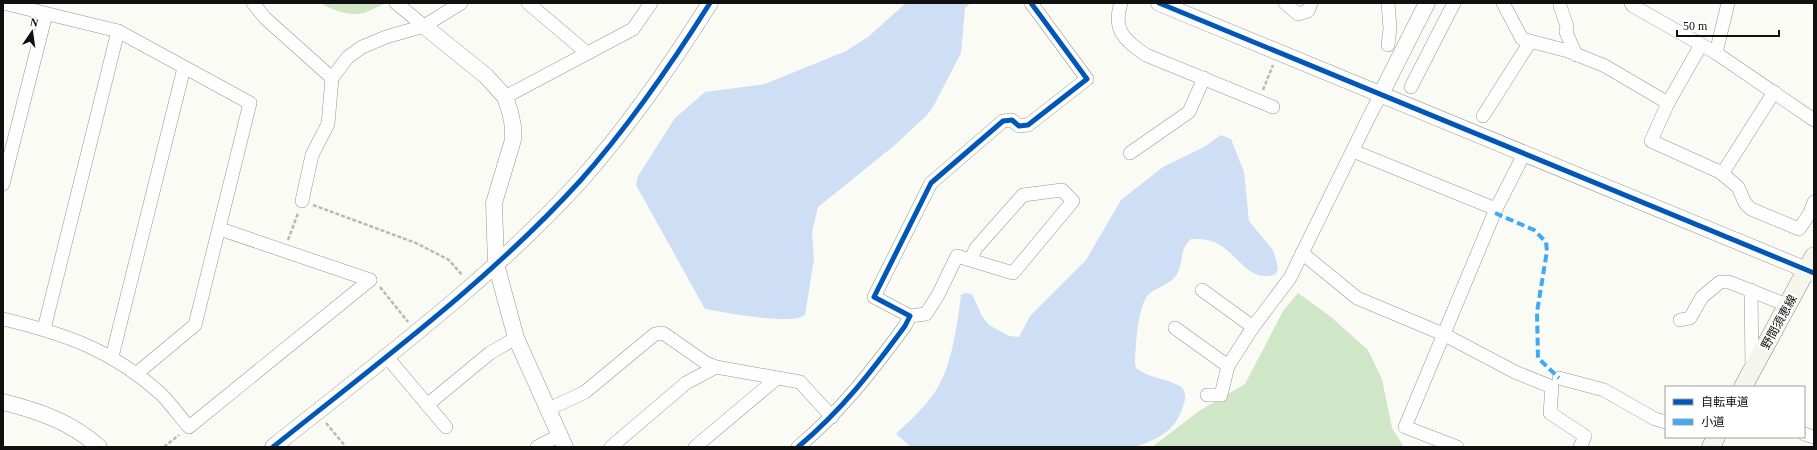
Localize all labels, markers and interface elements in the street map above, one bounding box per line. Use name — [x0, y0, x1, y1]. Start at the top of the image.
north arrow — [12, 12, 52, 52]
scale bar — [1677, 12, 1779, 38]
text: N — [29, 16, 40, 29]
text: 50 m — [1683, 19, 1708, 33]
street label: 野間須恵線 — [1758, 292, 1800, 352]
legend — [1665, 386, 1805, 438]
text: 自転車道 — [1701, 395, 1749, 409]
text: 小道 — [1701, 415, 1725, 429]

